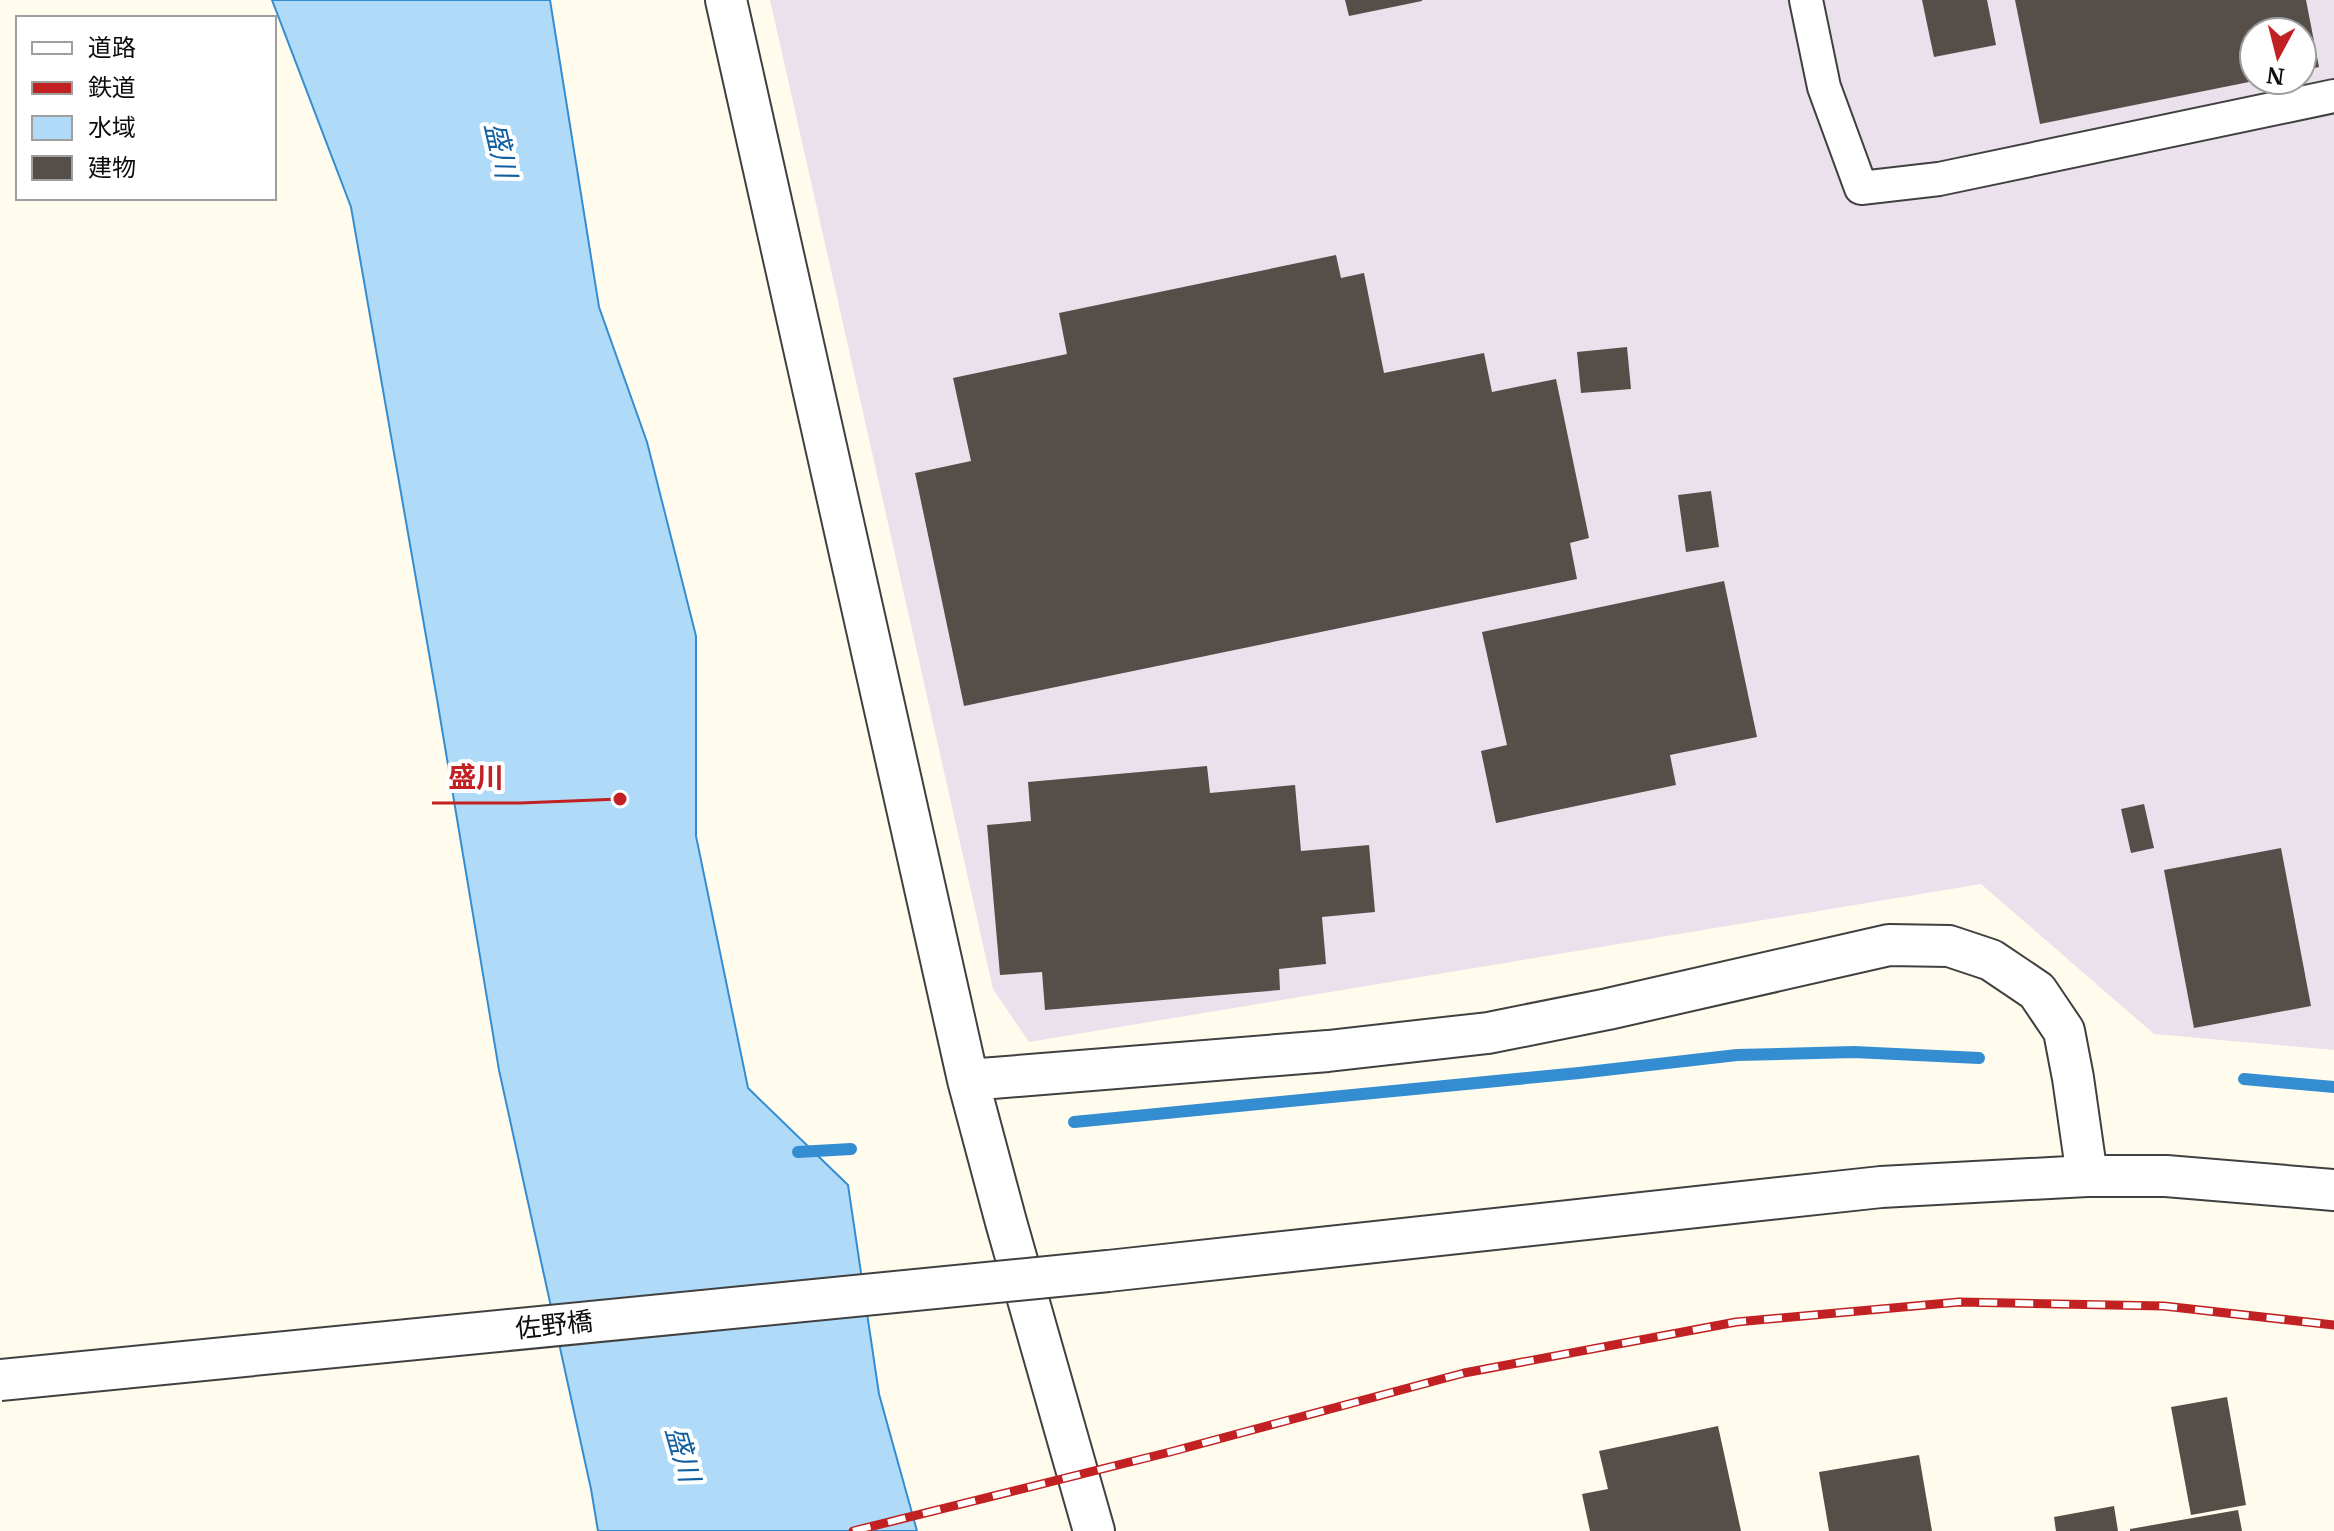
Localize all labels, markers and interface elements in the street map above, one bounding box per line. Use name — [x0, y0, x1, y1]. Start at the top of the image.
legend — [16, 16, 276, 200]
north arrow — [2238, 16, 2318, 96]
text: 道路 — [88, 32, 136, 63]
text: N — [2265, 61, 2286, 91]
text: 鉄道 — [88, 72, 136, 103]
text: 水域 — [88, 112, 136, 143]
water label: 盛川 — [477, 119, 526, 184]
text: 建物 — [88, 152, 136, 183]
callout: 盛川 — [432, 751, 520, 803]
text: 盛川 — [448, 759, 504, 795]
street label: 佐野橋 — [513, 1304, 594, 1345]
water label: 盛川 — [658, 1422, 709, 1489]

